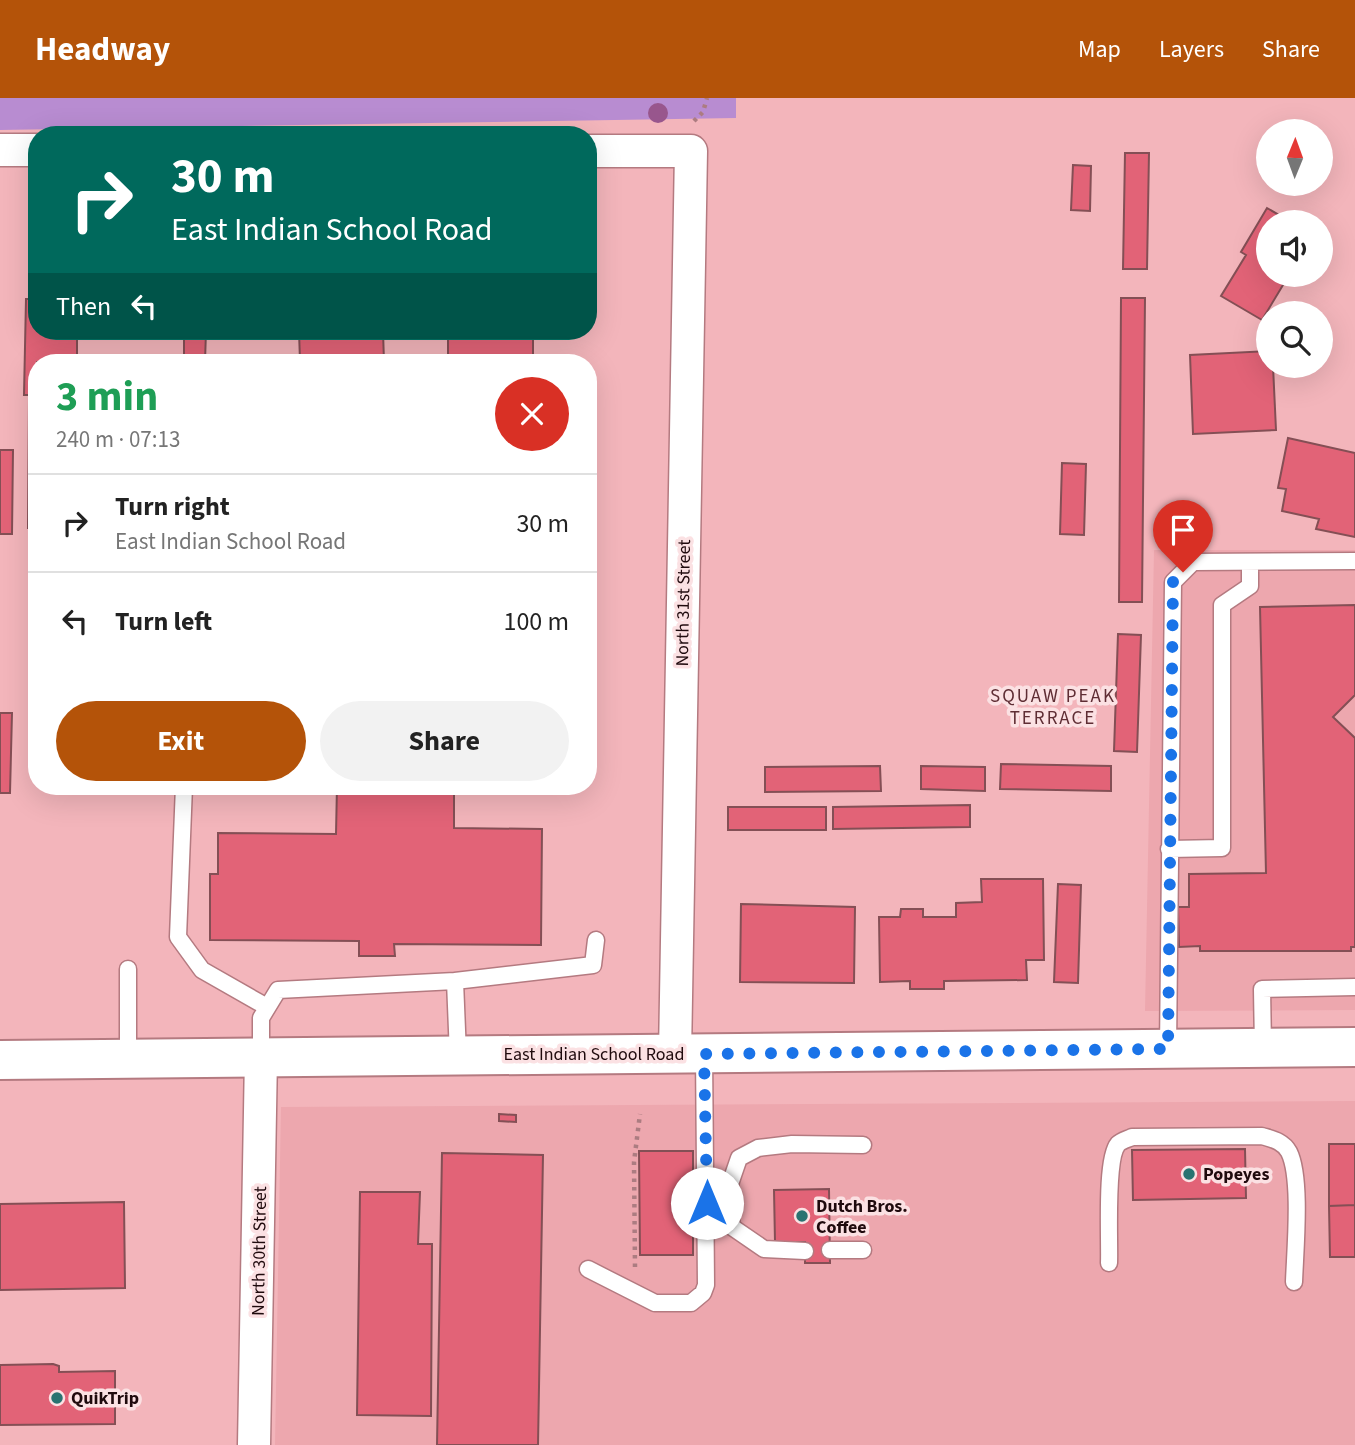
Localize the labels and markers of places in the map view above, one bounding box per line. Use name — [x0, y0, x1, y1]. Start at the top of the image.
pin — [1153, 500, 1213, 572]
place label: Popeyes — [1203, 1162, 1269, 1187]
marker: Popeyes — [1181, 1166, 1197, 1182]
place label: Dutch Bros. Coffee — [816, 1194, 908, 1240]
marker: Dutch Bros. Coffee — [794, 1208, 810, 1224]
place label: QuikTrip — [71, 1386, 139, 1411]
marker: QuikTrip — [49, 1390, 65, 1406]

